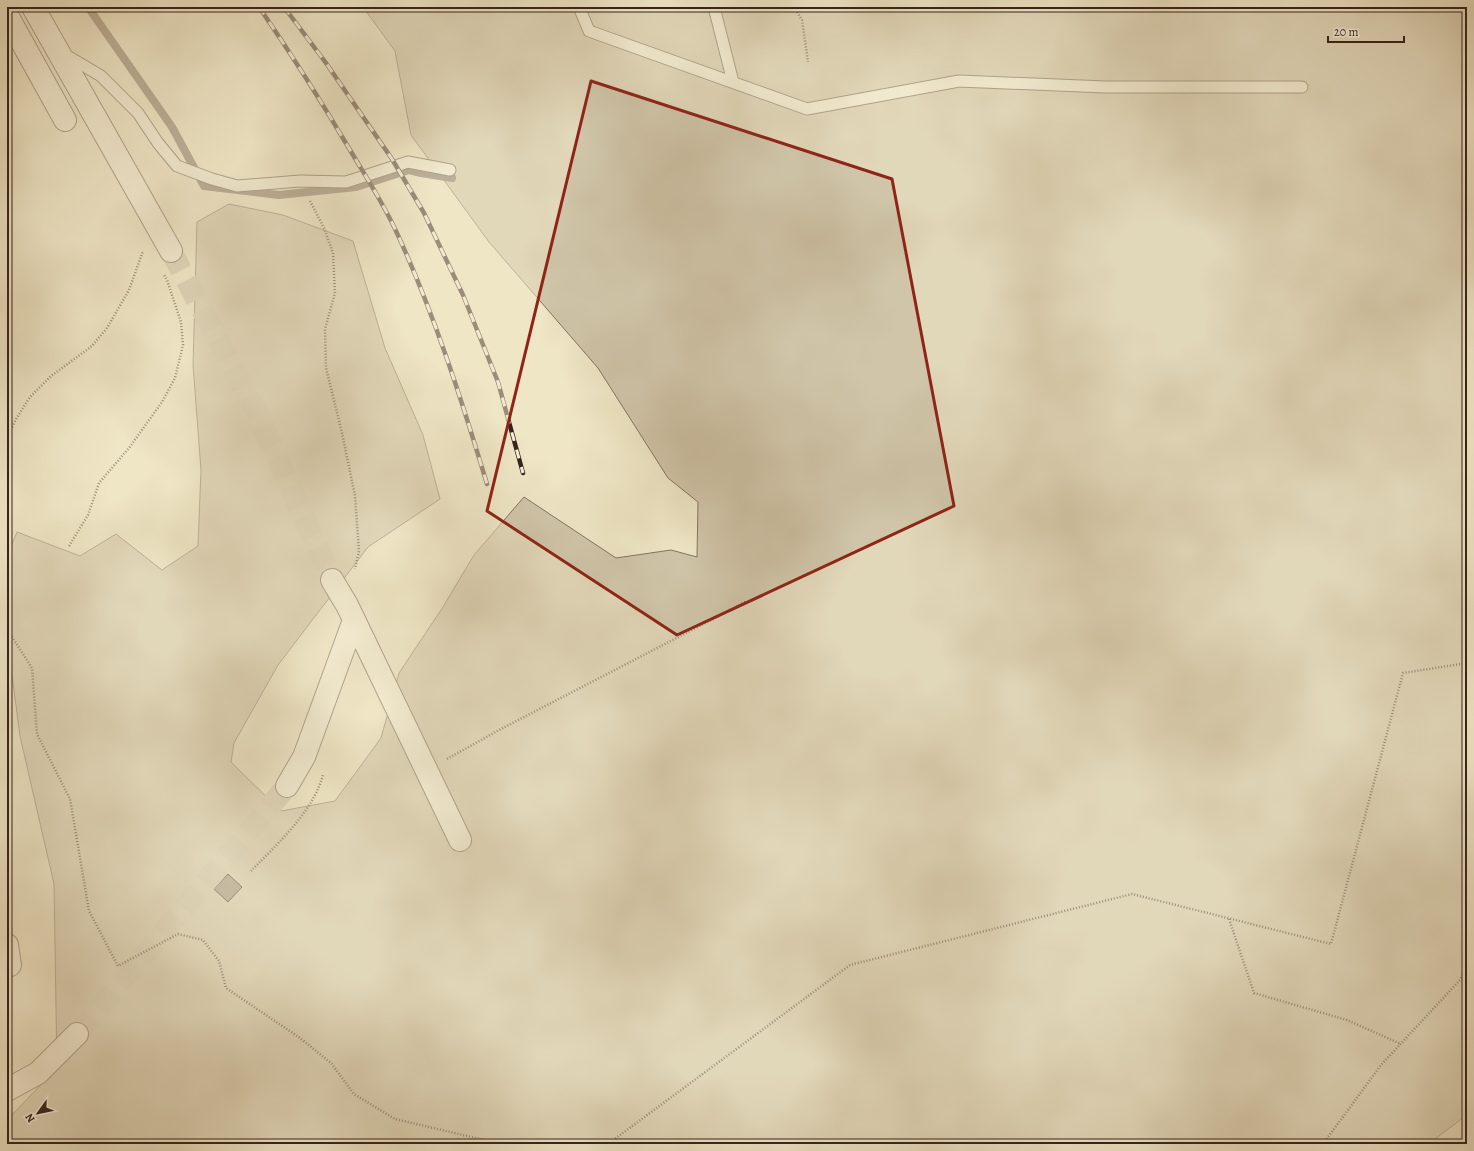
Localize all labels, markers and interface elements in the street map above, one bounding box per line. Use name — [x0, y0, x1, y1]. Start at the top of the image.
scale bar — [1328, 18, 1404, 44]
text: 20 m — [1334, 24, 1358, 40]
north arrow — [18, 1093, 58, 1133]
text: N — [22, 1111, 39, 1126]

